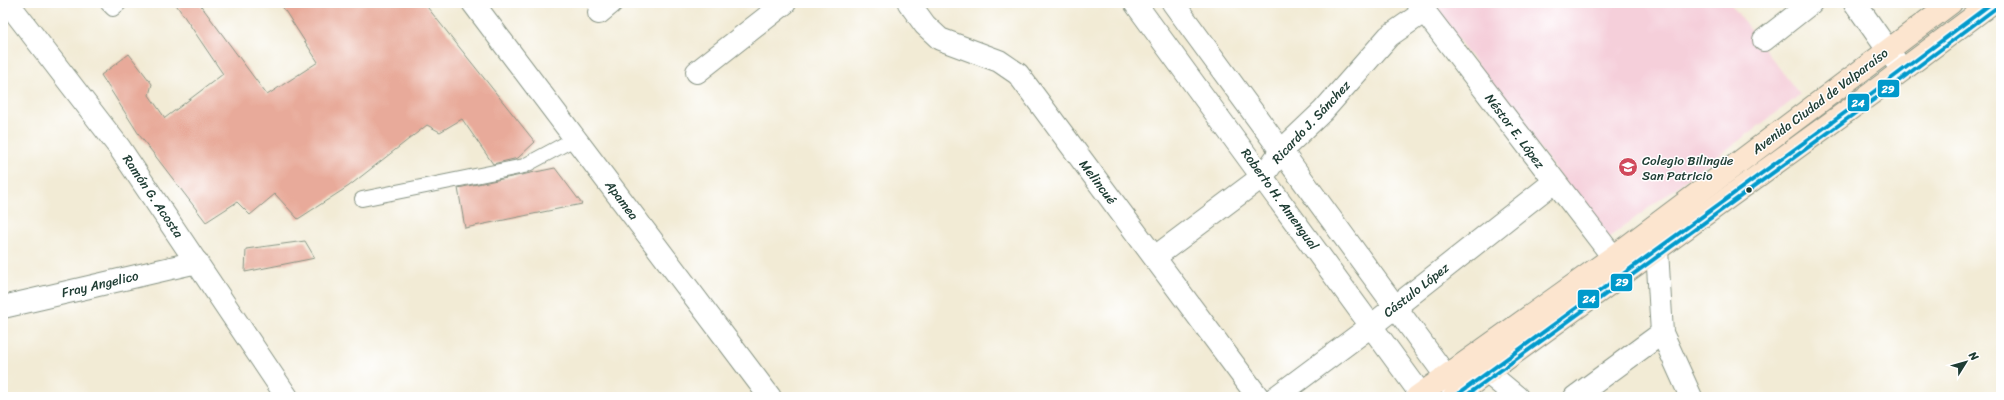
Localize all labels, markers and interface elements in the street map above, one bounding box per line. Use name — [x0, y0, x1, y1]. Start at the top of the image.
street label: Avenida Ciudad de Valparaíso — [1746, 42, 1894, 161]
street label: Ricardo J. Sánchez — [1266, 74, 1357, 169]
line badge: 29 — [1877, 79, 1900, 98]
text: 29 — [1880, 80, 1895, 99]
street label: Néstor E. López — [1479, 88, 1552, 174]
line badge: 24 — [1847, 93, 1870, 112]
text: 24 — [1850, 94, 1865, 113]
street label: Roberto H. Amengual — [1235, 143, 1325, 255]
place label: Colegio Bilingüe San Patricio — [1642, 149, 1734, 187]
street label: Ramón G. Acosta — [116, 150, 190, 243]
street label: Melincué — [1073, 154, 1123, 210]
school or university icon: Colegio Bilingüe San Patricio — [1617, 156, 1639, 178]
street label: Apamea — [599, 174, 645, 225]
unlabelled marker — [1744, 185, 1754, 195]
street label: Cástulo López — [1378, 256, 1455, 323]
street label: Fray Angelico — [59, 264, 141, 304]
line badge: 29 — [1610, 273, 1633, 292]
text: 29 — [1614, 273, 1629, 292]
line badge: 24 — [1577, 289, 1600, 309]
text: 24 — [1581, 290, 1596, 309]
north arrow — [1946, 342, 1986, 382]
text: N — [1963, 347, 1984, 365]

